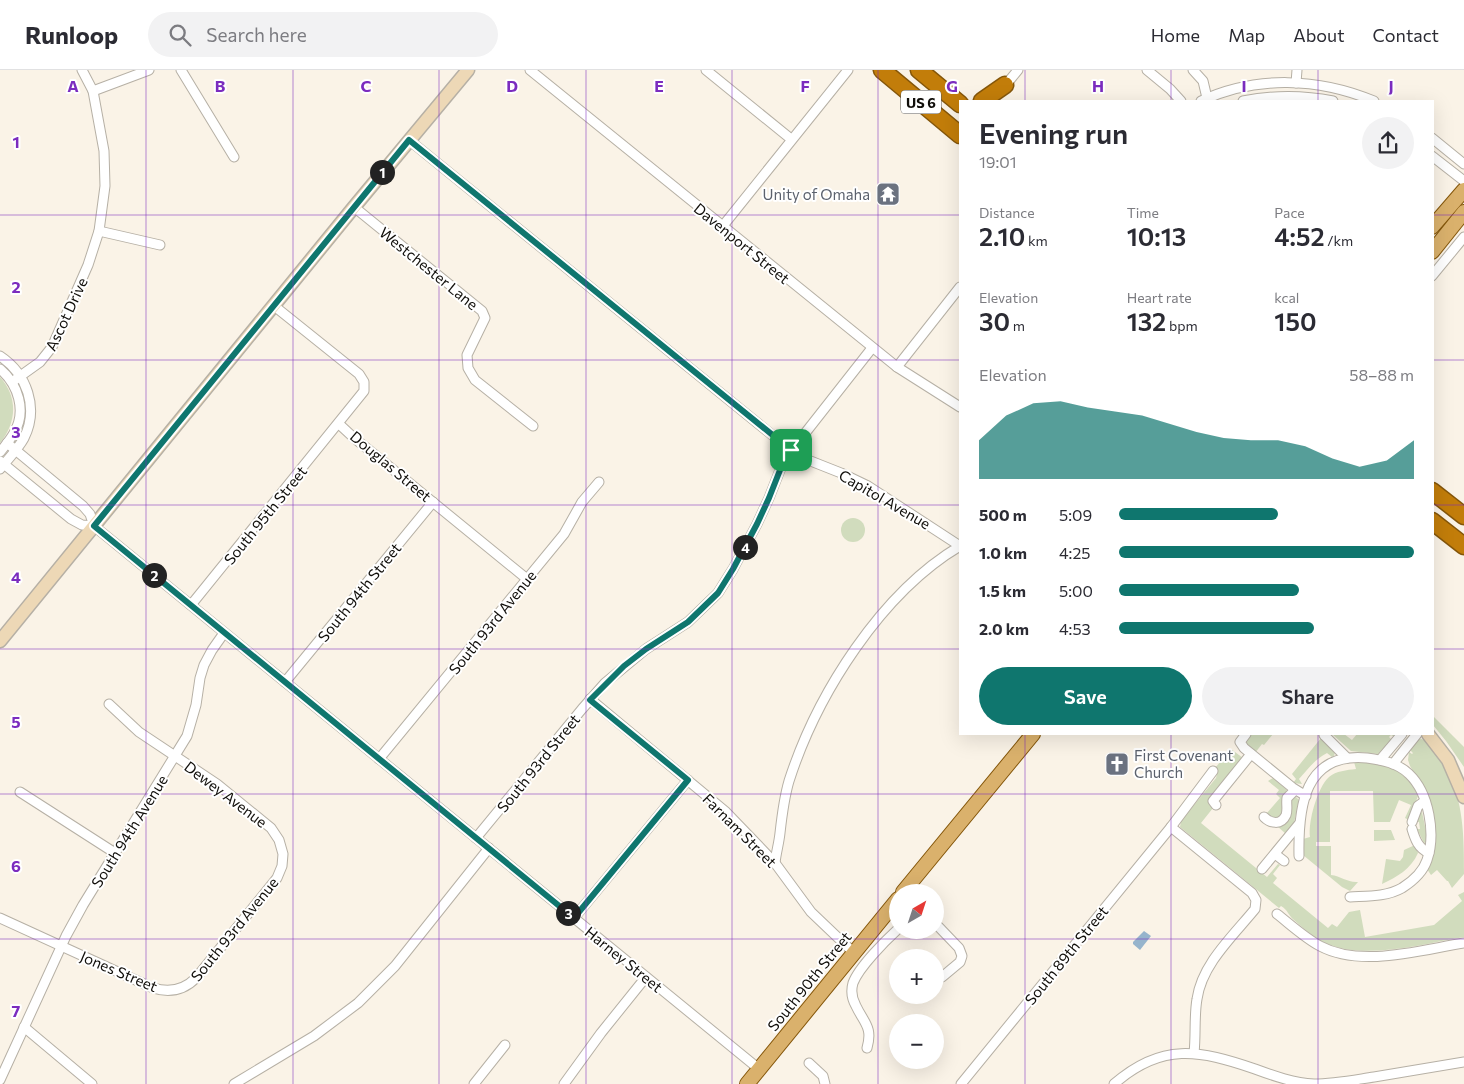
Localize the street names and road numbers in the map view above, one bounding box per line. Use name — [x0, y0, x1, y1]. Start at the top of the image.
road number: US 6 — [901, 91, 941, 114]
street label: Davenport Street — [691, 199, 793, 287]
street label: Westchester Lane — [376, 223, 482, 313]
street label: Ascot Drive — [41, 274, 91, 353]
street label: Douglas Street — [347, 427, 435, 505]
street label: South 95th Street — [220, 462, 310, 568]
street label: Capitol Avenue — [836, 466, 934, 532]
street label: South 94th Street — [314, 539, 404, 645]
street label: South 93rd Avenue — [445, 566, 540, 678]
street label: South 93rd Street — [493, 710, 583, 816]
street label: Dewey Avenue — [181, 757, 271, 831]
street label: South 94th Avenue — [87, 771, 171, 891]
street label: Farnam Street — [699, 789, 781, 871]
street label: South 93rd Avenue — [187, 873, 282, 985]
street label: South 89th Street — [1021, 902, 1111, 1008]
street label: Harney Street — [582, 922, 666, 996]
street label: South 90th Street — [763, 928, 855, 1034]
street label: Jones Street — [78, 947, 160, 995]

